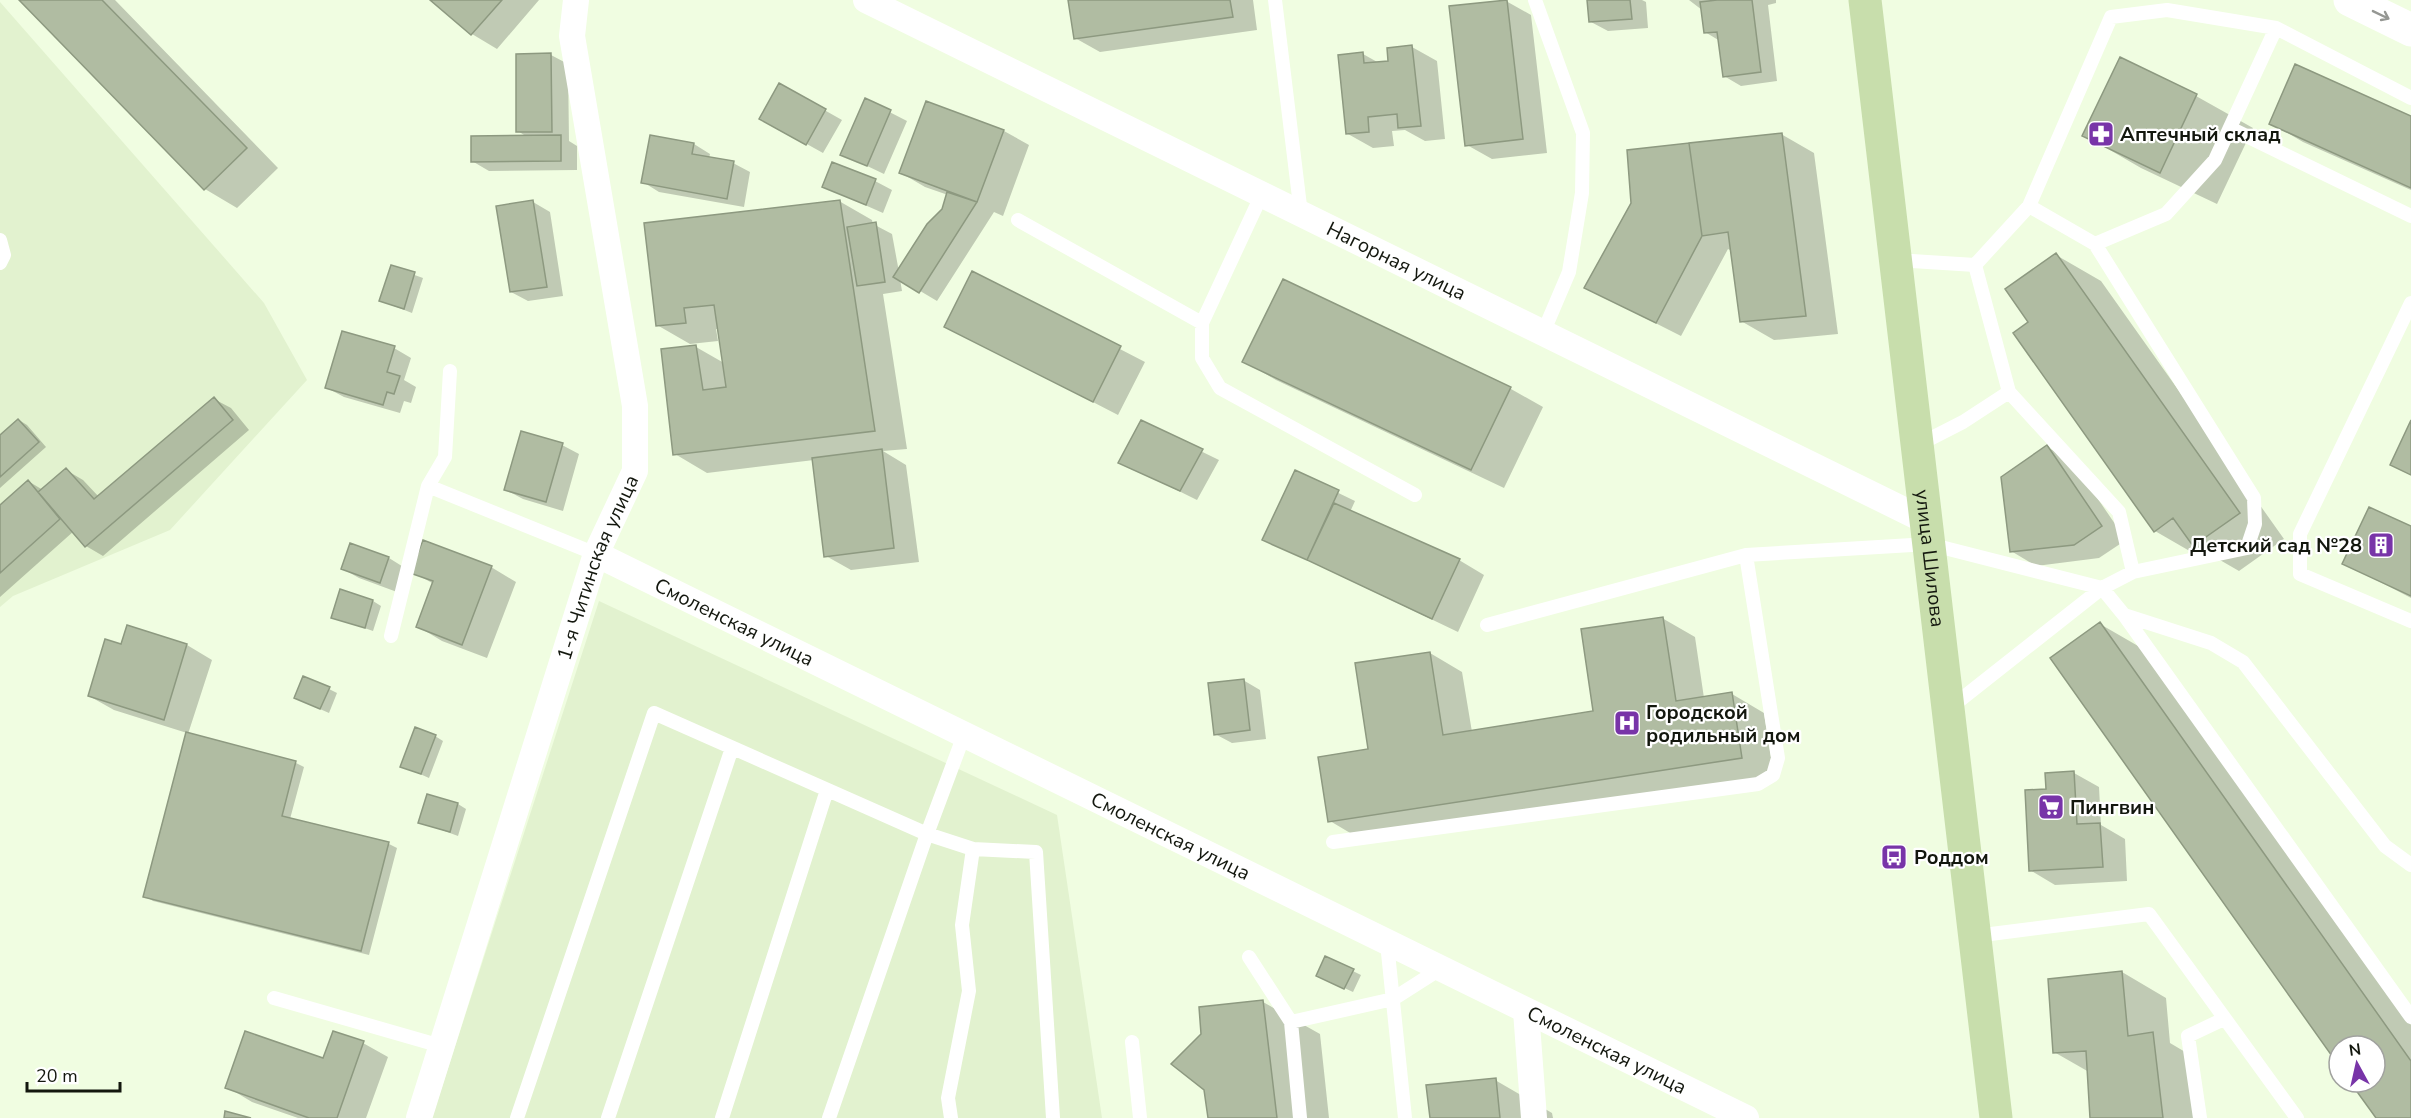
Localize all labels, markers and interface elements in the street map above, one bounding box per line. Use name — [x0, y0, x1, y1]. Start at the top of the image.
one-way arrow — [2371, 10, 2389, 21]
pharmacy icon: Аптечный склад — [2086, 119, 2116, 149]
place label: Аптечный склад — [2120, 121, 2281, 148]
street label: Нагорная улица — [1322, 215, 1470, 307]
street label: 1-я Читинская улица — [551, 471, 645, 663]
street label: улица Шилова — [1908, 488, 1951, 628]
building icon: Детский сад №28 — [2366, 530, 2396, 560]
place label: Детский сад №28 — [2190, 532, 2362, 559]
street label: Смоленская улица — [650, 572, 818, 673]
place label: Городской родильный дом — [1646, 699, 1801, 749]
hospital icon: Городской родильный дом — [1612, 708, 1642, 738]
street label: Смоленская улица — [1086, 786, 1255, 887]
supermarket icon: Пингвин — [2036, 792, 2066, 822]
place label: Пингвин — [2070, 794, 2154, 821]
bus stop icon: Роддом — [1879, 842, 1909, 872]
place label: Роддом — [1914, 844, 1989, 871]
street label: Смоленская улица — [1523, 1000, 1691, 1101]
north arrow — [2327, 1034, 2387, 1094]
text: N — [2348, 1038, 2363, 1062]
scale bar — [27, 1055, 120, 1093]
text: 20 m — [36, 1064, 78, 1088]

